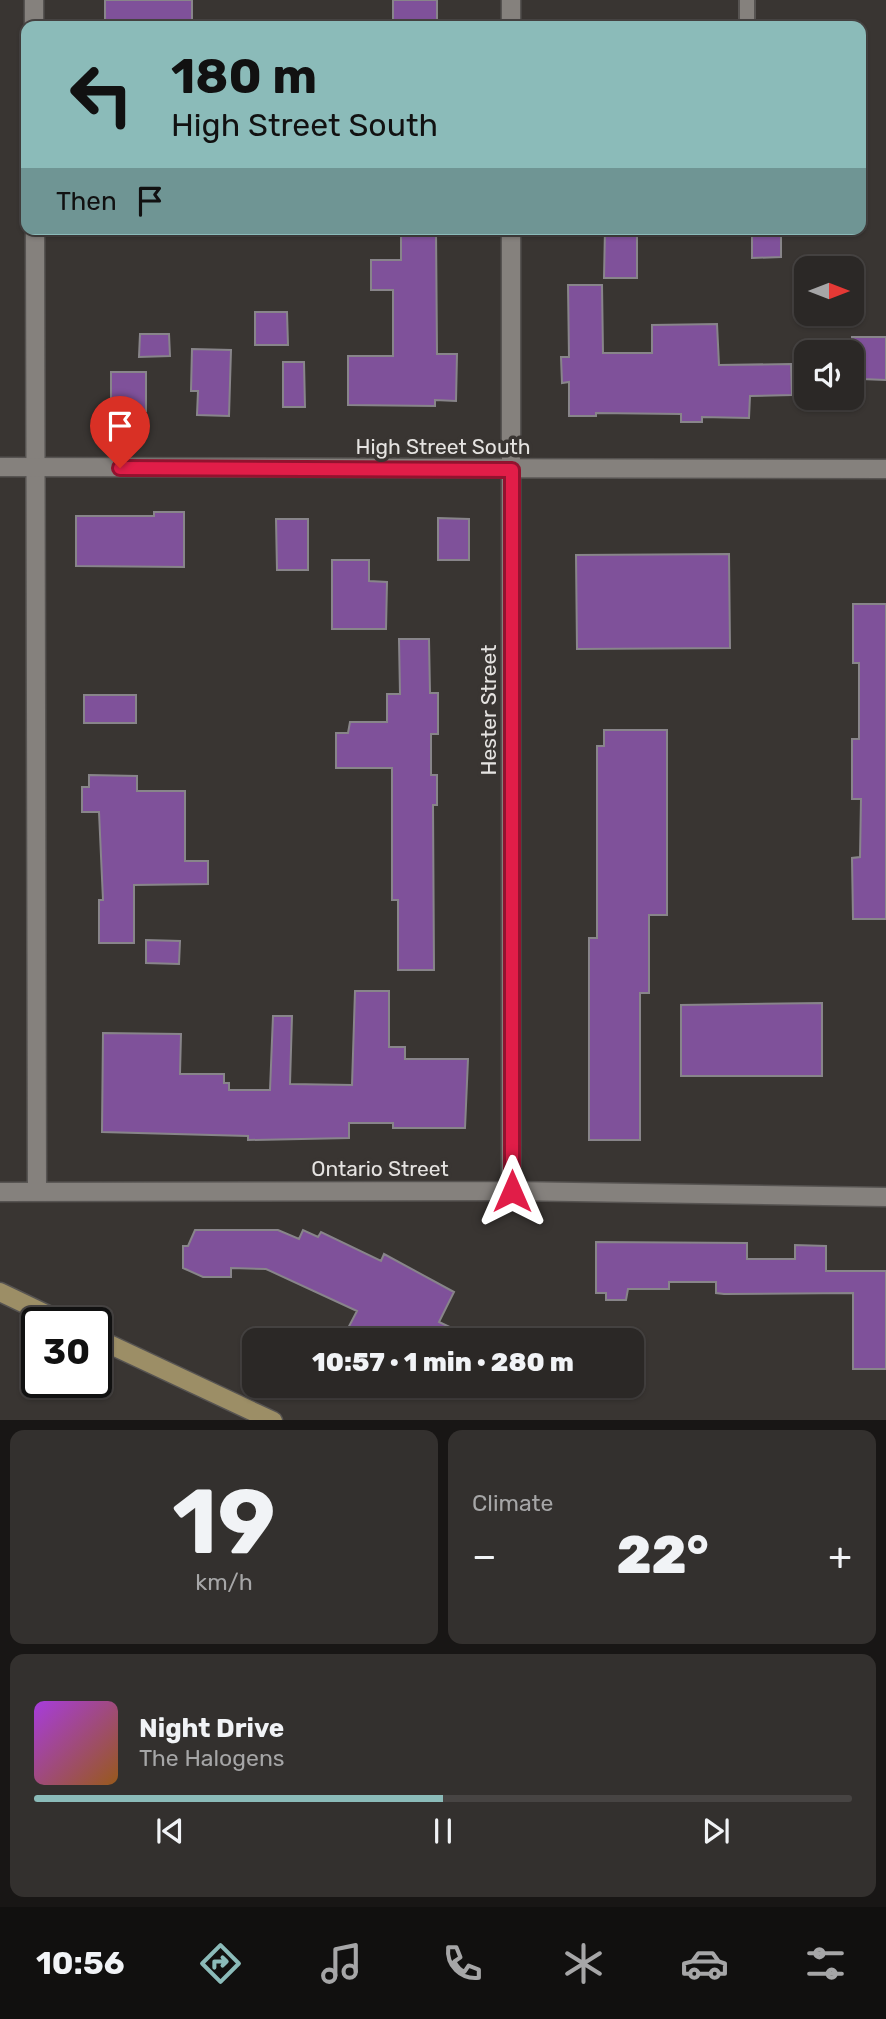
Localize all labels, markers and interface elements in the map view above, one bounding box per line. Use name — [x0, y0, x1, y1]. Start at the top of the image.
text: 180 m — [171, 47, 317, 105]
icon: left — [56, 49, 147, 140]
text: High Street South — [171, 106, 438, 144]
icon: arrive — [131, 182, 169, 220]
text: Then — [56, 186, 117, 217]
north arrow — [794, 256, 864, 326]
map controls — [794, 256, 864, 410]
button: sound — [794, 340, 864, 410]
pin — [90, 396, 150, 468]
icon: arrive — [101, 407, 139, 445]
street label: High Street South — [355, 434, 531, 459]
street label: Hester Street — [476, 645, 501, 775]
position arrow — [475, 1154, 549, 1228]
street label: Ontario Street — [311, 1156, 449, 1181]
speed limit sign: 30 — [21, 1307, 112, 1398]
text: 10:57 · 1 min · 280 m — [312, 1347, 574, 1378]
text: 19 — [172, 1468, 276, 1576]
text: Climate — [472, 1489, 553, 1517]
text: 22° — [616, 1524, 709, 1586]
text: − — [472, 1533, 497, 1579]
text: + — [828, 1533, 852, 1579]
text: km/h — [195, 1568, 253, 1596]
text: Night Drive — [139, 1713, 284, 1744]
text: The Halogens — [139, 1744, 285, 1772]
icon: previous — [151, 1812, 189, 1850]
icon: pause — [424, 1812, 462, 1850]
icon: next — [697, 1812, 735, 1850]
icon: directions — [196, 1939, 245, 1988]
icon: music — [317, 1939, 366, 1988]
icon: phone — [438, 1939, 487, 1988]
icon: climate — [559, 1939, 608, 1988]
icon: car — [680, 1939, 729, 1988]
icon: filters — [801, 1939, 850, 1988]
text: 10:56 — [36, 1944, 124, 1982]

